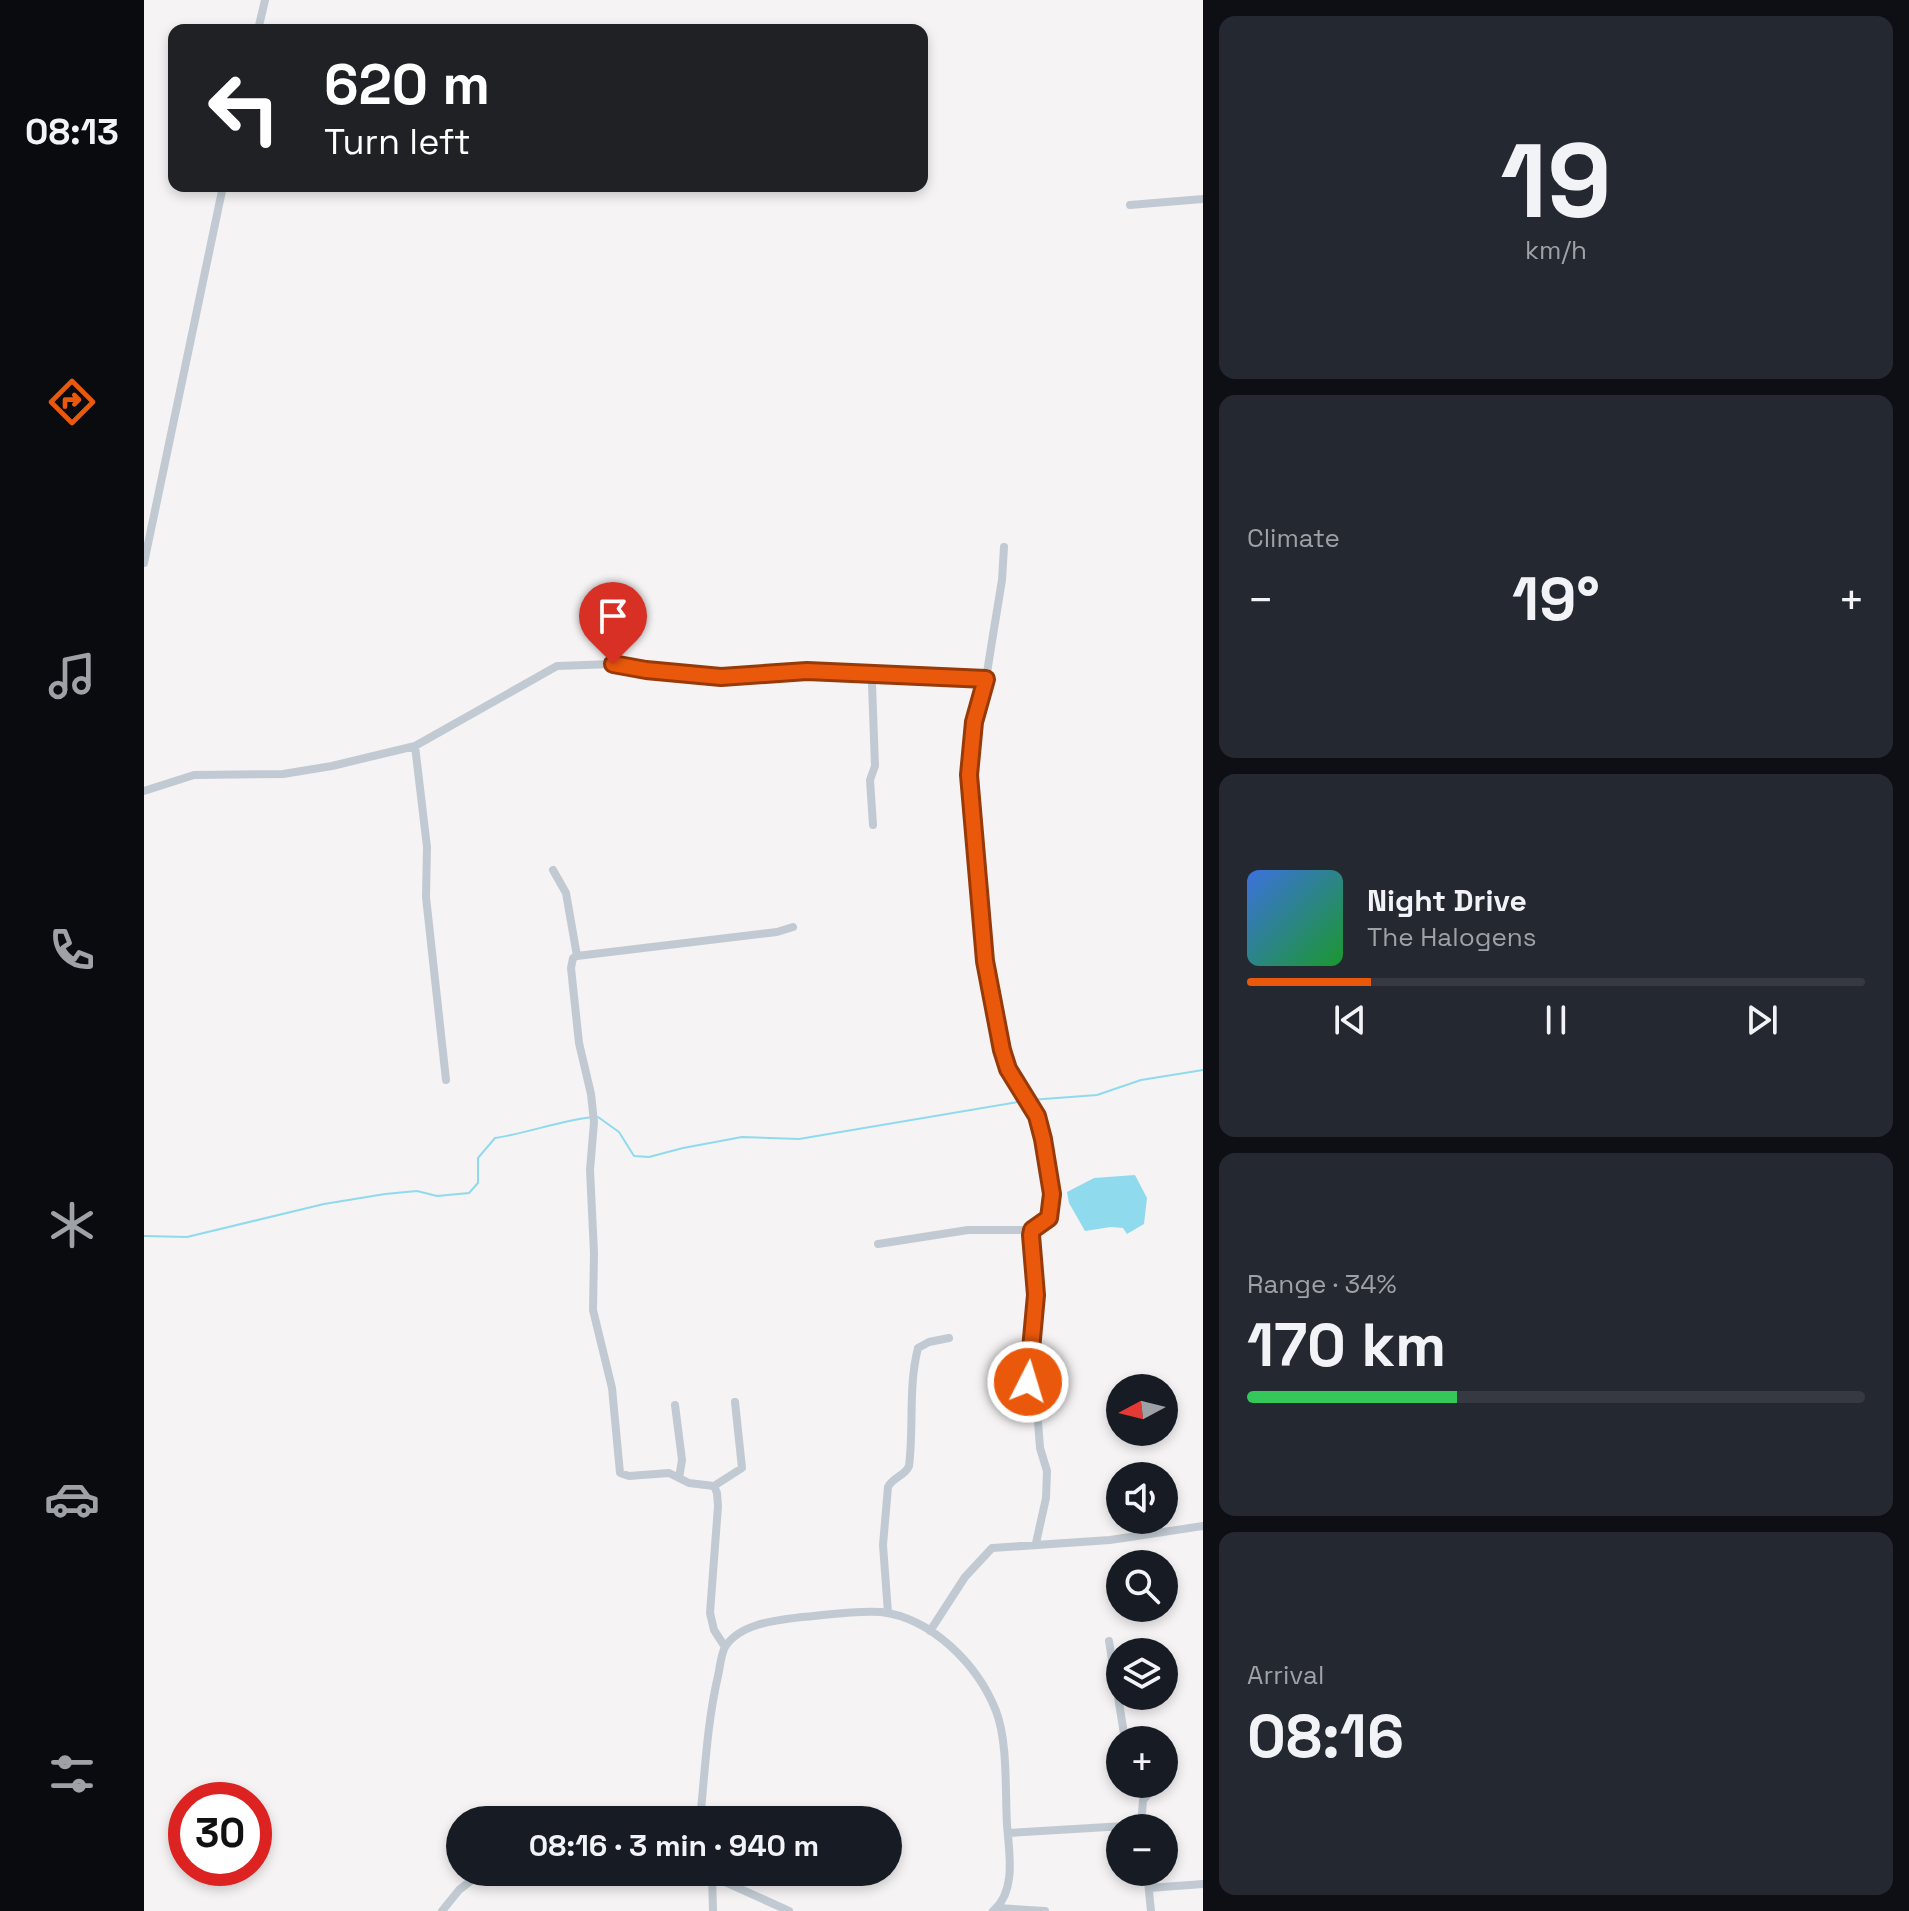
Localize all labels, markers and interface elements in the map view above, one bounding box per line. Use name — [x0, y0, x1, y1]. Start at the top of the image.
text: 620 m — [324, 49, 490, 120]
icon: left — [192, 56, 296, 160]
text: 08:13 — [25, 109, 119, 155]
text: 19 — [1500, 115, 1612, 247]
text: Turn left — [324, 119, 471, 165]
text: km/h — [1525, 233, 1587, 267]
icon: directions — [44, 374, 100, 430]
text: Climate — [1247, 521, 1340, 555]
text: 19° — [1512, 561, 1600, 638]
text: − — [1247, 572, 1274, 628]
text: + — [1838, 572, 1865, 628]
pin — [579, 582, 647, 664]
icon: arrive — [591, 594, 635, 638]
icon: music — [44, 648, 100, 704]
text: Night Drive — [1367, 881, 1527, 920]
text: The Halogens — [1367, 920, 1536, 954]
icon: phone — [44, 922, 100, 978]
icon: previous — [1328, 998, 1372, 1042]
icon: pause — [1534, 998, 1578, 1042]
icon: next — [1740, 998, 1784, 1042]
icon: climate — [44, 1197, 100, 1253]
text: Range · 34% — [1247, 1267, 1397, 1301]
text: 170 km — [1247, 1307, 1446, 1384]
position arrow — [986, 1340, 1070, 1424]
north arrow — [1106, 1374, 1178, 1446]
map controls — [1106, 1374, 1178, 1886]
button: sound — [1106, 1462, 1178, 1534]
icon: car — [44, 1471, 100, 1527]
button: search — [1106, 1550, 1178, 1622]
button: layers — [1106, 1638, 1178, 1710]
text: Arrival — [1247, 1658, 1324, 1692]
text: 08:16 — [1247, 1698, 1404, 1775]
button: + — [1106, 1726, 1178, 1798]
icon: filters — [44, 1746, 100, 1802]
speed limit sign: 30 — [168, 1782, 272, 1886]
button: − — [1106, 1814, 1178, 1886]
text: 08:16 · 3 min · 940 m — [529, 1826, 819, 1865]

